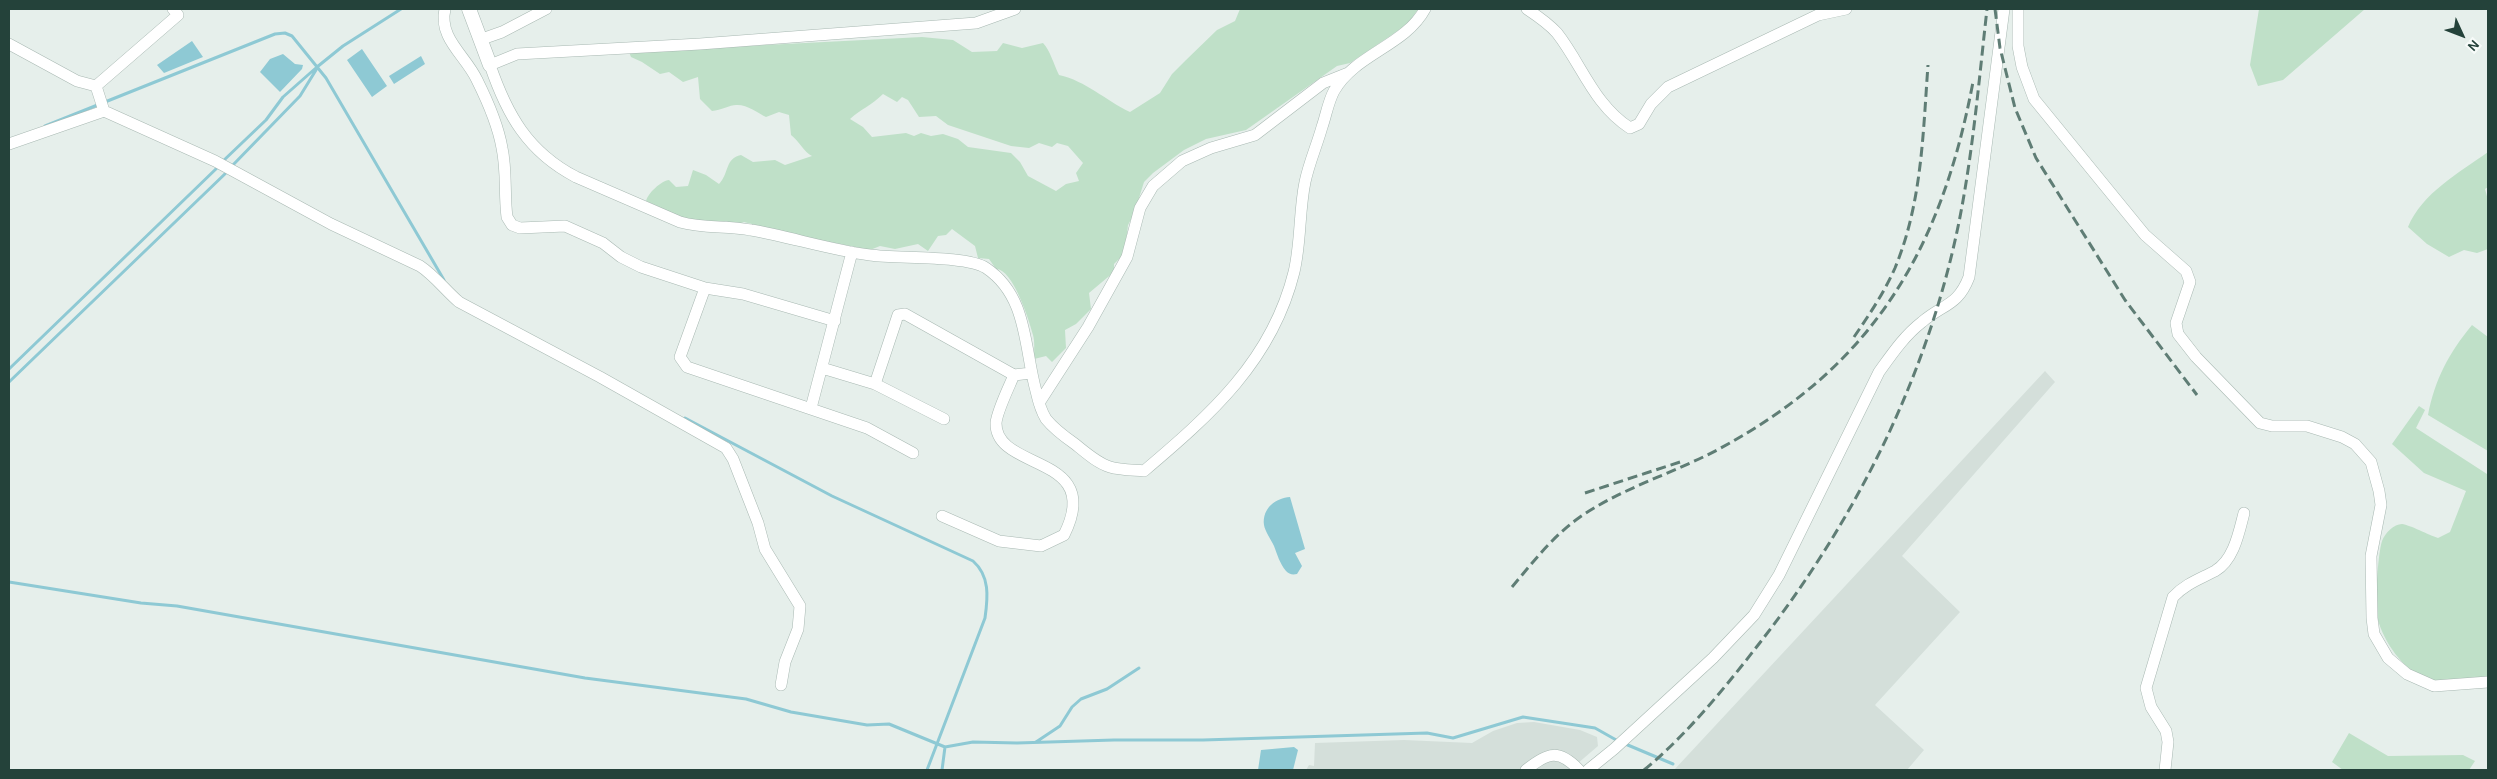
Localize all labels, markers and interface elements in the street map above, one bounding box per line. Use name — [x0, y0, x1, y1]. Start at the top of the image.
north arrow — [2437, 10, 2487, 60]
text: N — [2464, 36, 2483, 55]

